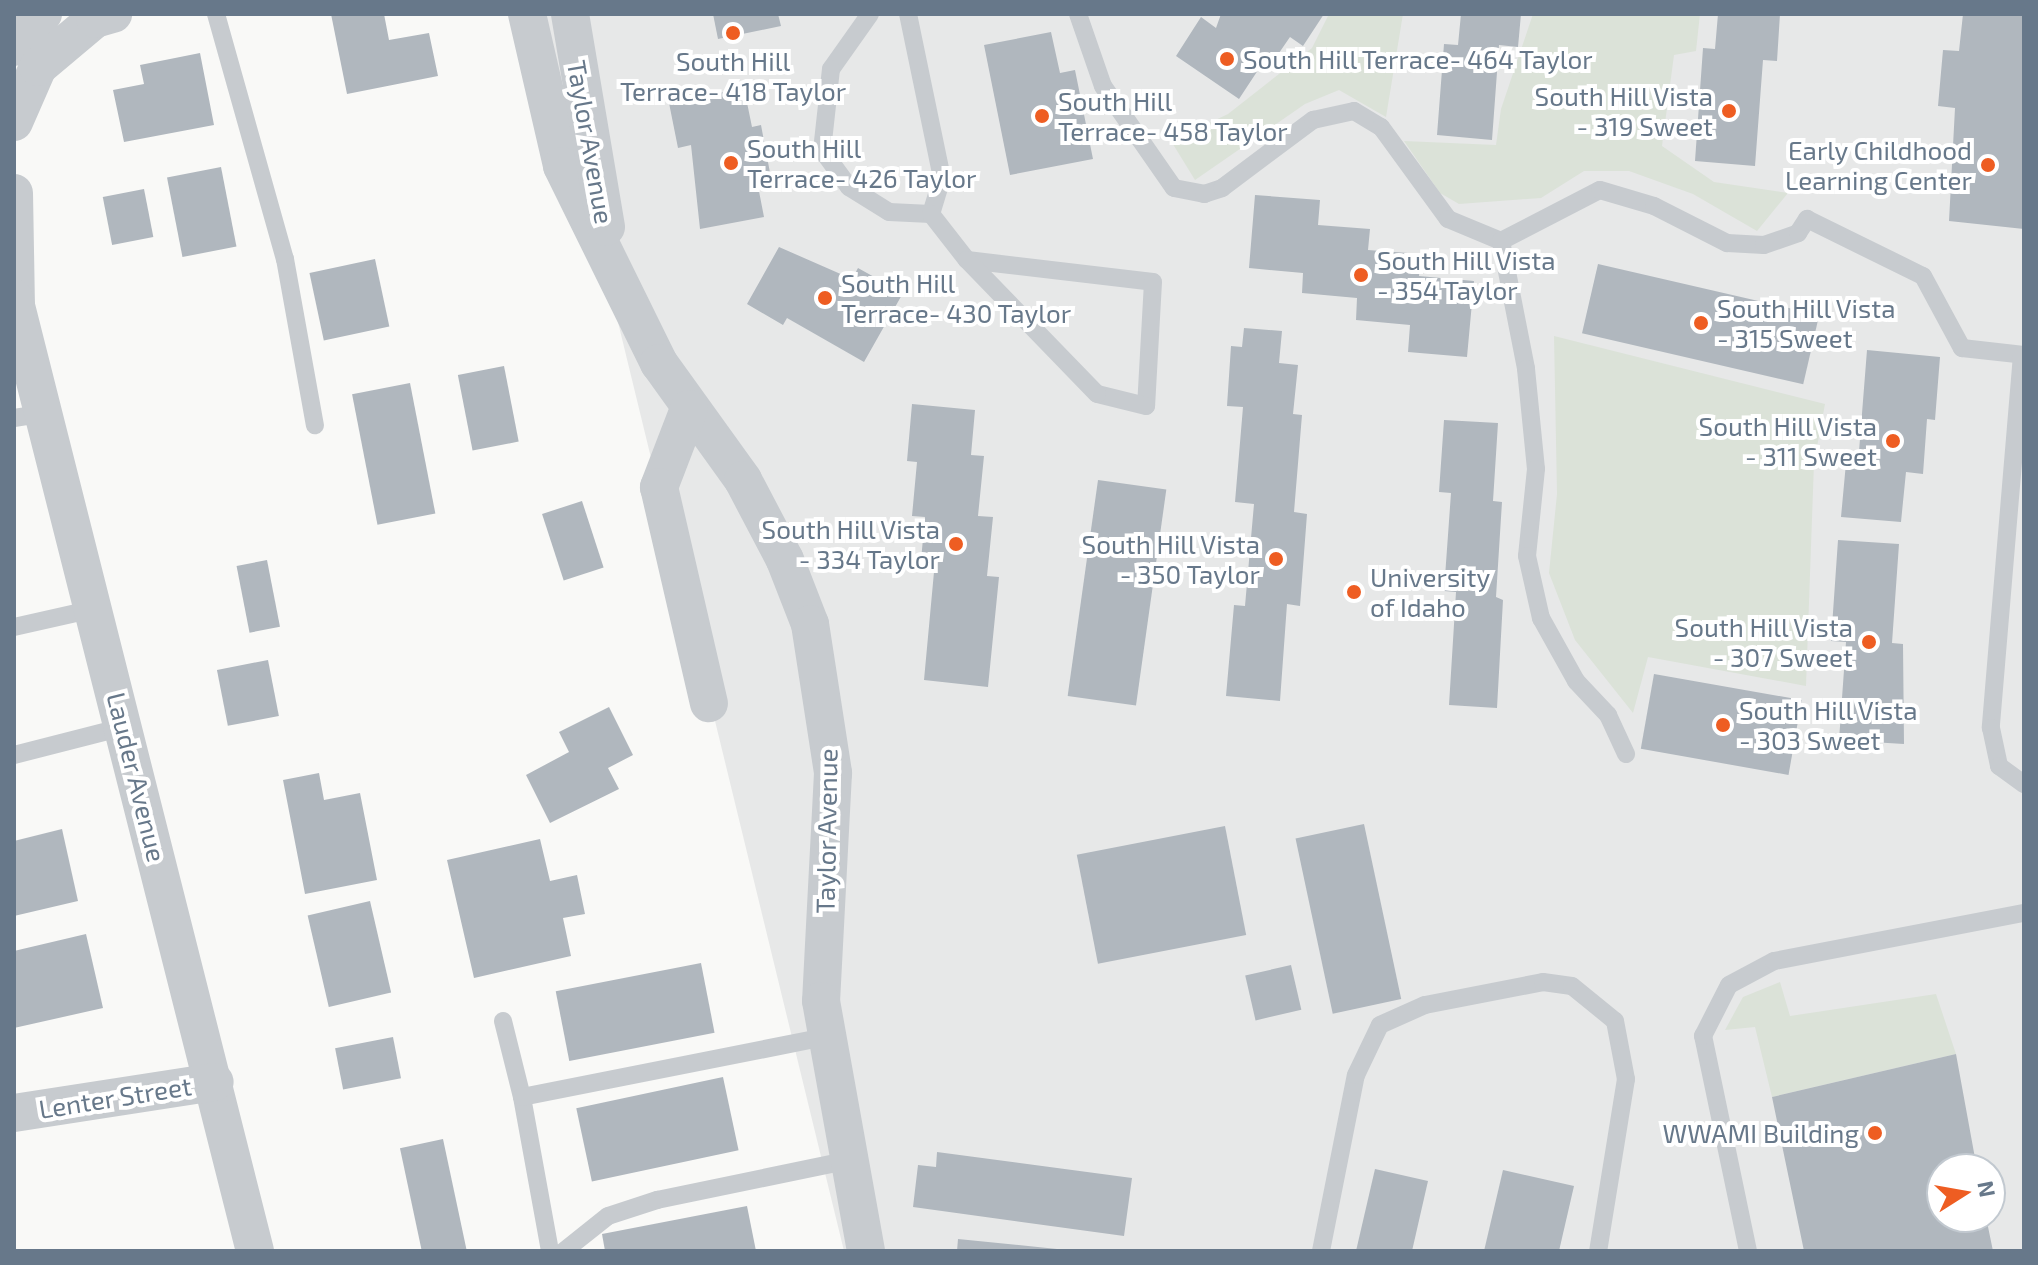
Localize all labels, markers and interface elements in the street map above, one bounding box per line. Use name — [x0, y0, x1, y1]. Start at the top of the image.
marker: South Hill Terrace- 418 Taylor — [724, 24, 742, 42]
place label: South Hill Terrace- 464 Taylor — [1243, 43, 1595, 75]
place label: South Hill Terrace- 418 Taylor — [620, 45, 846, 106]
marker: South Hill Terrace- 464 Taylor — [1218, 50, 1236, 68]
street label: Taylor Avenue — [561, 57, 621, 227]
place label: South Hill Vista - 319 Sweet — [1533, 80, 1713, 142]
place label: South Hill Terrace- 458 Taylor — [1058, 85, 1288, 146]
marker: South Hill Vista - 319 Sweet — [1720, 102, 1738, 120]
marker: South Hill Terrace- 458 Taylor — [1033, 107, 1051, 125]
place label: South Hill Terrace- 426 Taylor — [747, 132, 977, 194]
place label: Early Childhood Learning Center — [1785, 134, 1972, 196]
marker: South Hill Terrace- 426 Taylor — [722, 154, 740, 172]
marker: Early Childhood Learning Center — [1979, 156, 1997, 174]
place label: South Hill Vista - 354 Taylor — [1377, 244, 1557, 306]
marker: South Hill Vista - 354 Taylor — [1352, 266, 1370, 284]
place label: South Hill Terrace- 430 Taylor — [841, 267, 1072, 328]
marker: South Hill Terrace- 430 Taylor — [816, 289, 834, 307]
place label: South Hill Vista - 315 Sweet — [1717, 292, 1897, 354]
marker: South Hill Vista - 315 Sweet — [1692, 314, 1710, 332]
place label: South Hill Vista - 311 Sweet — [1697, 410, 1877, 472]
marker: South Hill Vista - 311 Sweet — [1884, 432, 1902, 450]
place label: South Hill Vista - 334 Taylor — [760, 513, 940, 574]
place label: South Hill Vista - 350 Taylor — [1080, 528, 1260, 590]
marker: South Hill Vista - 334 Taylor — [947, 535, 965, 553]
marker: South Hill Vista - 350 Taylor — [1267, 550, 1285, 568]
place label: University of Idaho — [1370, 561, 1490, 622]
marker: University of Idaho — [1345, 583, 1363, 601]
place label: South Hill Vista - 307 Sweet — [1673, 611, 1853, 672]
marker: South Hill Vista - 307 Sweet — [1860, 633, 1878, 651]
street label: Lauder Avenue — [101, 688, 173, 866]
place label: South Hill Vista - 303 Sweet — [1739, 694, 1919, 756]
marker: South Hill Vista - 303 Sweet — [1714, 716, 1732, 734]
street label: Taylor Avenue — [809, 747, 843, 915]
street label: Lenter Street — [36, 1069, 194, 1125]
place label: WWAMI Building — [1663, 1117, 1859, 1149]
marker: WWAMI Building — [1866, 1124, 1884, 1142]
north arrow — [1926, 1153, 2006, 1233]
text: N — [1973, 1179, 2002, 1199]

